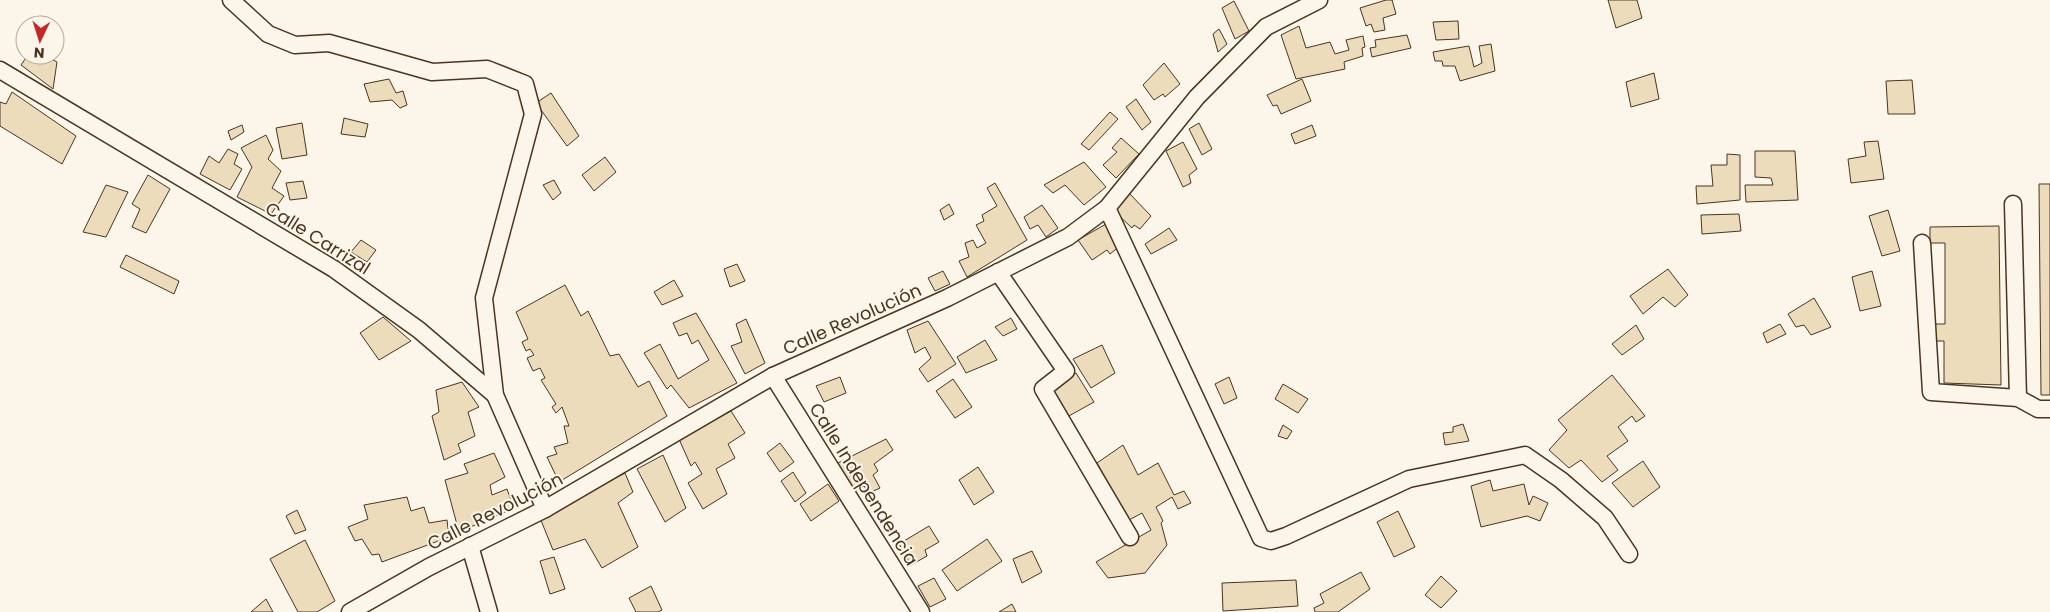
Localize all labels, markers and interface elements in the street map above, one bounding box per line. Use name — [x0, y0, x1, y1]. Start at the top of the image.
north arrow — [15, 15, 65, 65]
text: N — [33, 43, 45, 63]
street label: Calle Carrizal — [261, 196, 375, 280]
street label: Calle Revolución — [779, 277, 925, 361]
street label: Calle Independencia — [804, 398, 924, 570]
street label: Calle Revolución — [423, 466, 567, 556]

